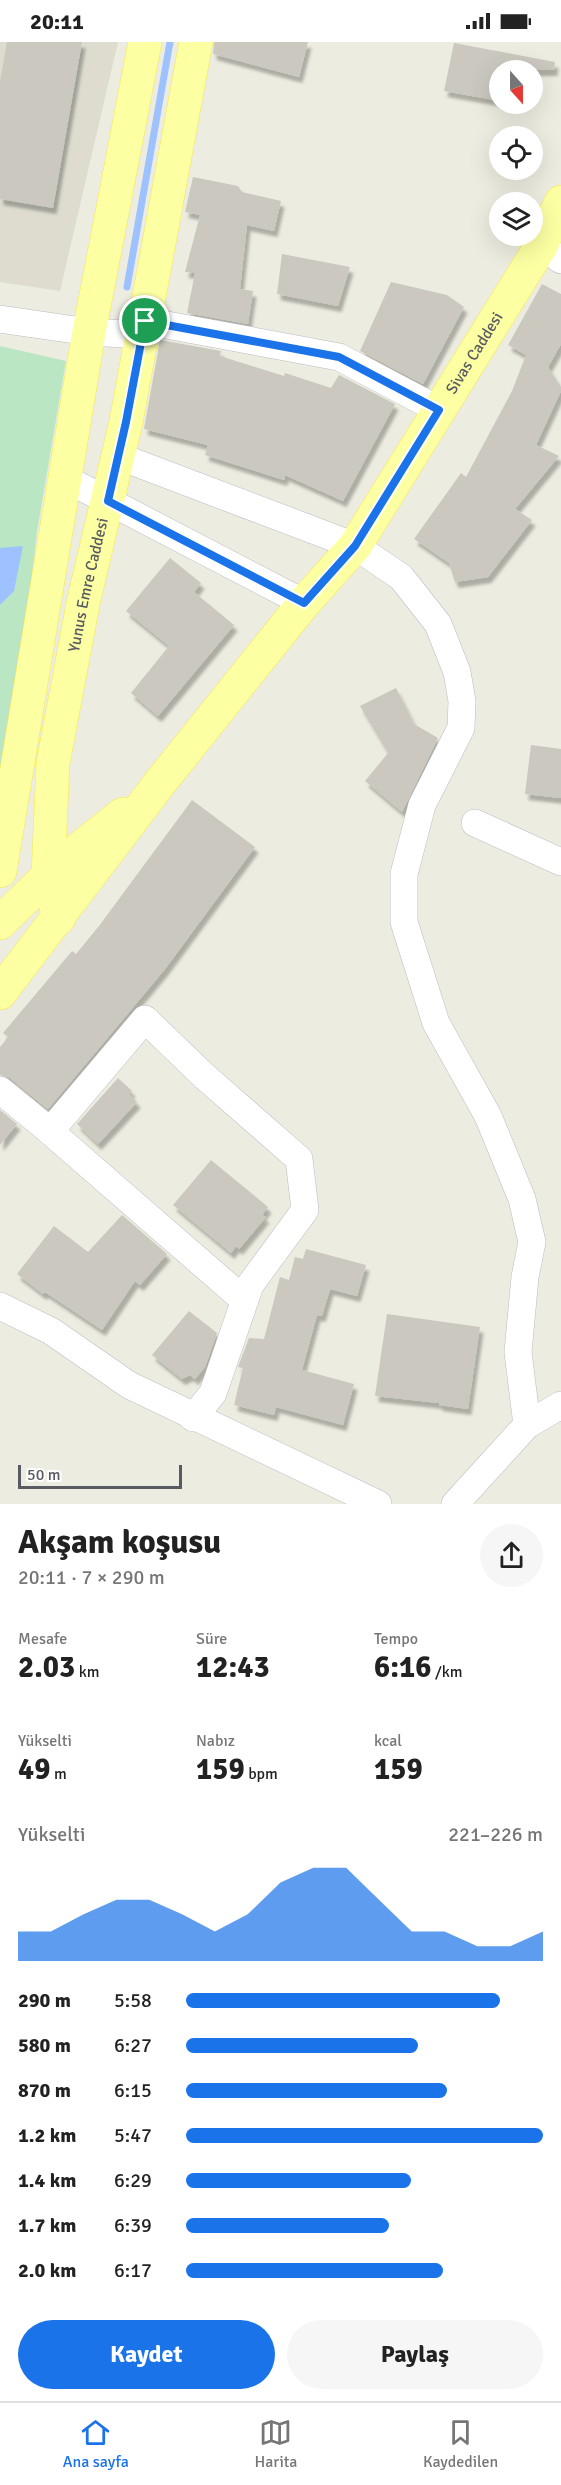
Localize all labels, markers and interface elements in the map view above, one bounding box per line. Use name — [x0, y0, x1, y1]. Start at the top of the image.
text: 20:11 — [30, 8, 84, 35]
north arrow — [489, 60, 543, 114]
map controls — [489, 60, 543, 246]
button: locate — [489, 126, 543, 180]
button: layers — [489, 192, 543, 246]
pin — [119, 295, 170, 346]
icon: arrive — [128, 304, 161, 337]
street label: Sivas Caddesi — [442, 308, 508, 398]
street label: Yunus Emre Caddesi — [64, 516, 113, 654]
scale bar — [18, 1462, 182, 1490]
text: 50 m — [27, 1465, 61, 1485]
text: Akşam koşusu — [18, 1522, 221, 1563]
button: share — [480, 1524, 543, 1587]
text: 20:11 · 7 × 290 m — [18, 1565, 165, 1590]
text: Mesafe — [18, 1629, 67, 1649]
text: Süre — [196, 1629, 227, 1649]
text: Tempo — [374, 1629, 418, 1649]
text: 2.03 — [18, 1649, 75, 1686]
text: 12:43 — [196, 1649, 270, 1686]
text: 6:16 — [374, 1649, 431, 1686]
text: km — [75, 1662, 100, 1682]
text: /km — [431, 1662, 463, 1682]
text: Yükselti — [18, 1731, 72, 1751]
text: Nabız — [196, 1731, 235, 1751]
text: kcal — [374, 1731, 402, 1751]
text: 49 — [18, 1751, 50, 1788]
text: 159 — [196, 1751, 245, 1788]
text: 159 — [374, 1751, 423, 1788]
text: m — [50, 1764, 67, 1784]
text: bpm — [245, 1764, 278, 1784]
text: Yükselti — [18, 1822, 85, 1847]
text: 221–226 m — [448, 1822, 543, 1847]
text: 290 m — [18, 1988, 71, 2013]
text: 5:58 — [114, 1988, 152, 2013]
text: 580 m — [18, 2033, 71, 2058]
text: 6:27 — [114, 2033, 152, 2058]
text: 870 m — [18, 2078, 71, 2103]
text: 6:15 — [114, 2078, 152, 2103]
text: 1.2 km — [18, 2123, 76, 2148]
text: 5:47 — [114, 2123, 152, 2148]
text: 1.4 km — [18, 2168, 76, 2193]
text: 6:29 — [114, 2168, 152, 2193]
text: 1.7 km — [18, 2213, 76, 2238]
text: 6:39 — [114, 2213, 152, 2238]
text: 2.0 km — [18, 2258, 76, 2283]
text: 6:17 — [114, 2258, 152, 2283]
button: Kaydet — [18, 2320, 275, 2389]
button: Paylaş — [287, 2320, 543, 2389]
tab: Ana sayfa — [63, 2416, 129, 2472]
tab: Harita — [254, 2416, 297, 2472]
tab: Kaydedilen — [423, 2416, 498, 2472]

